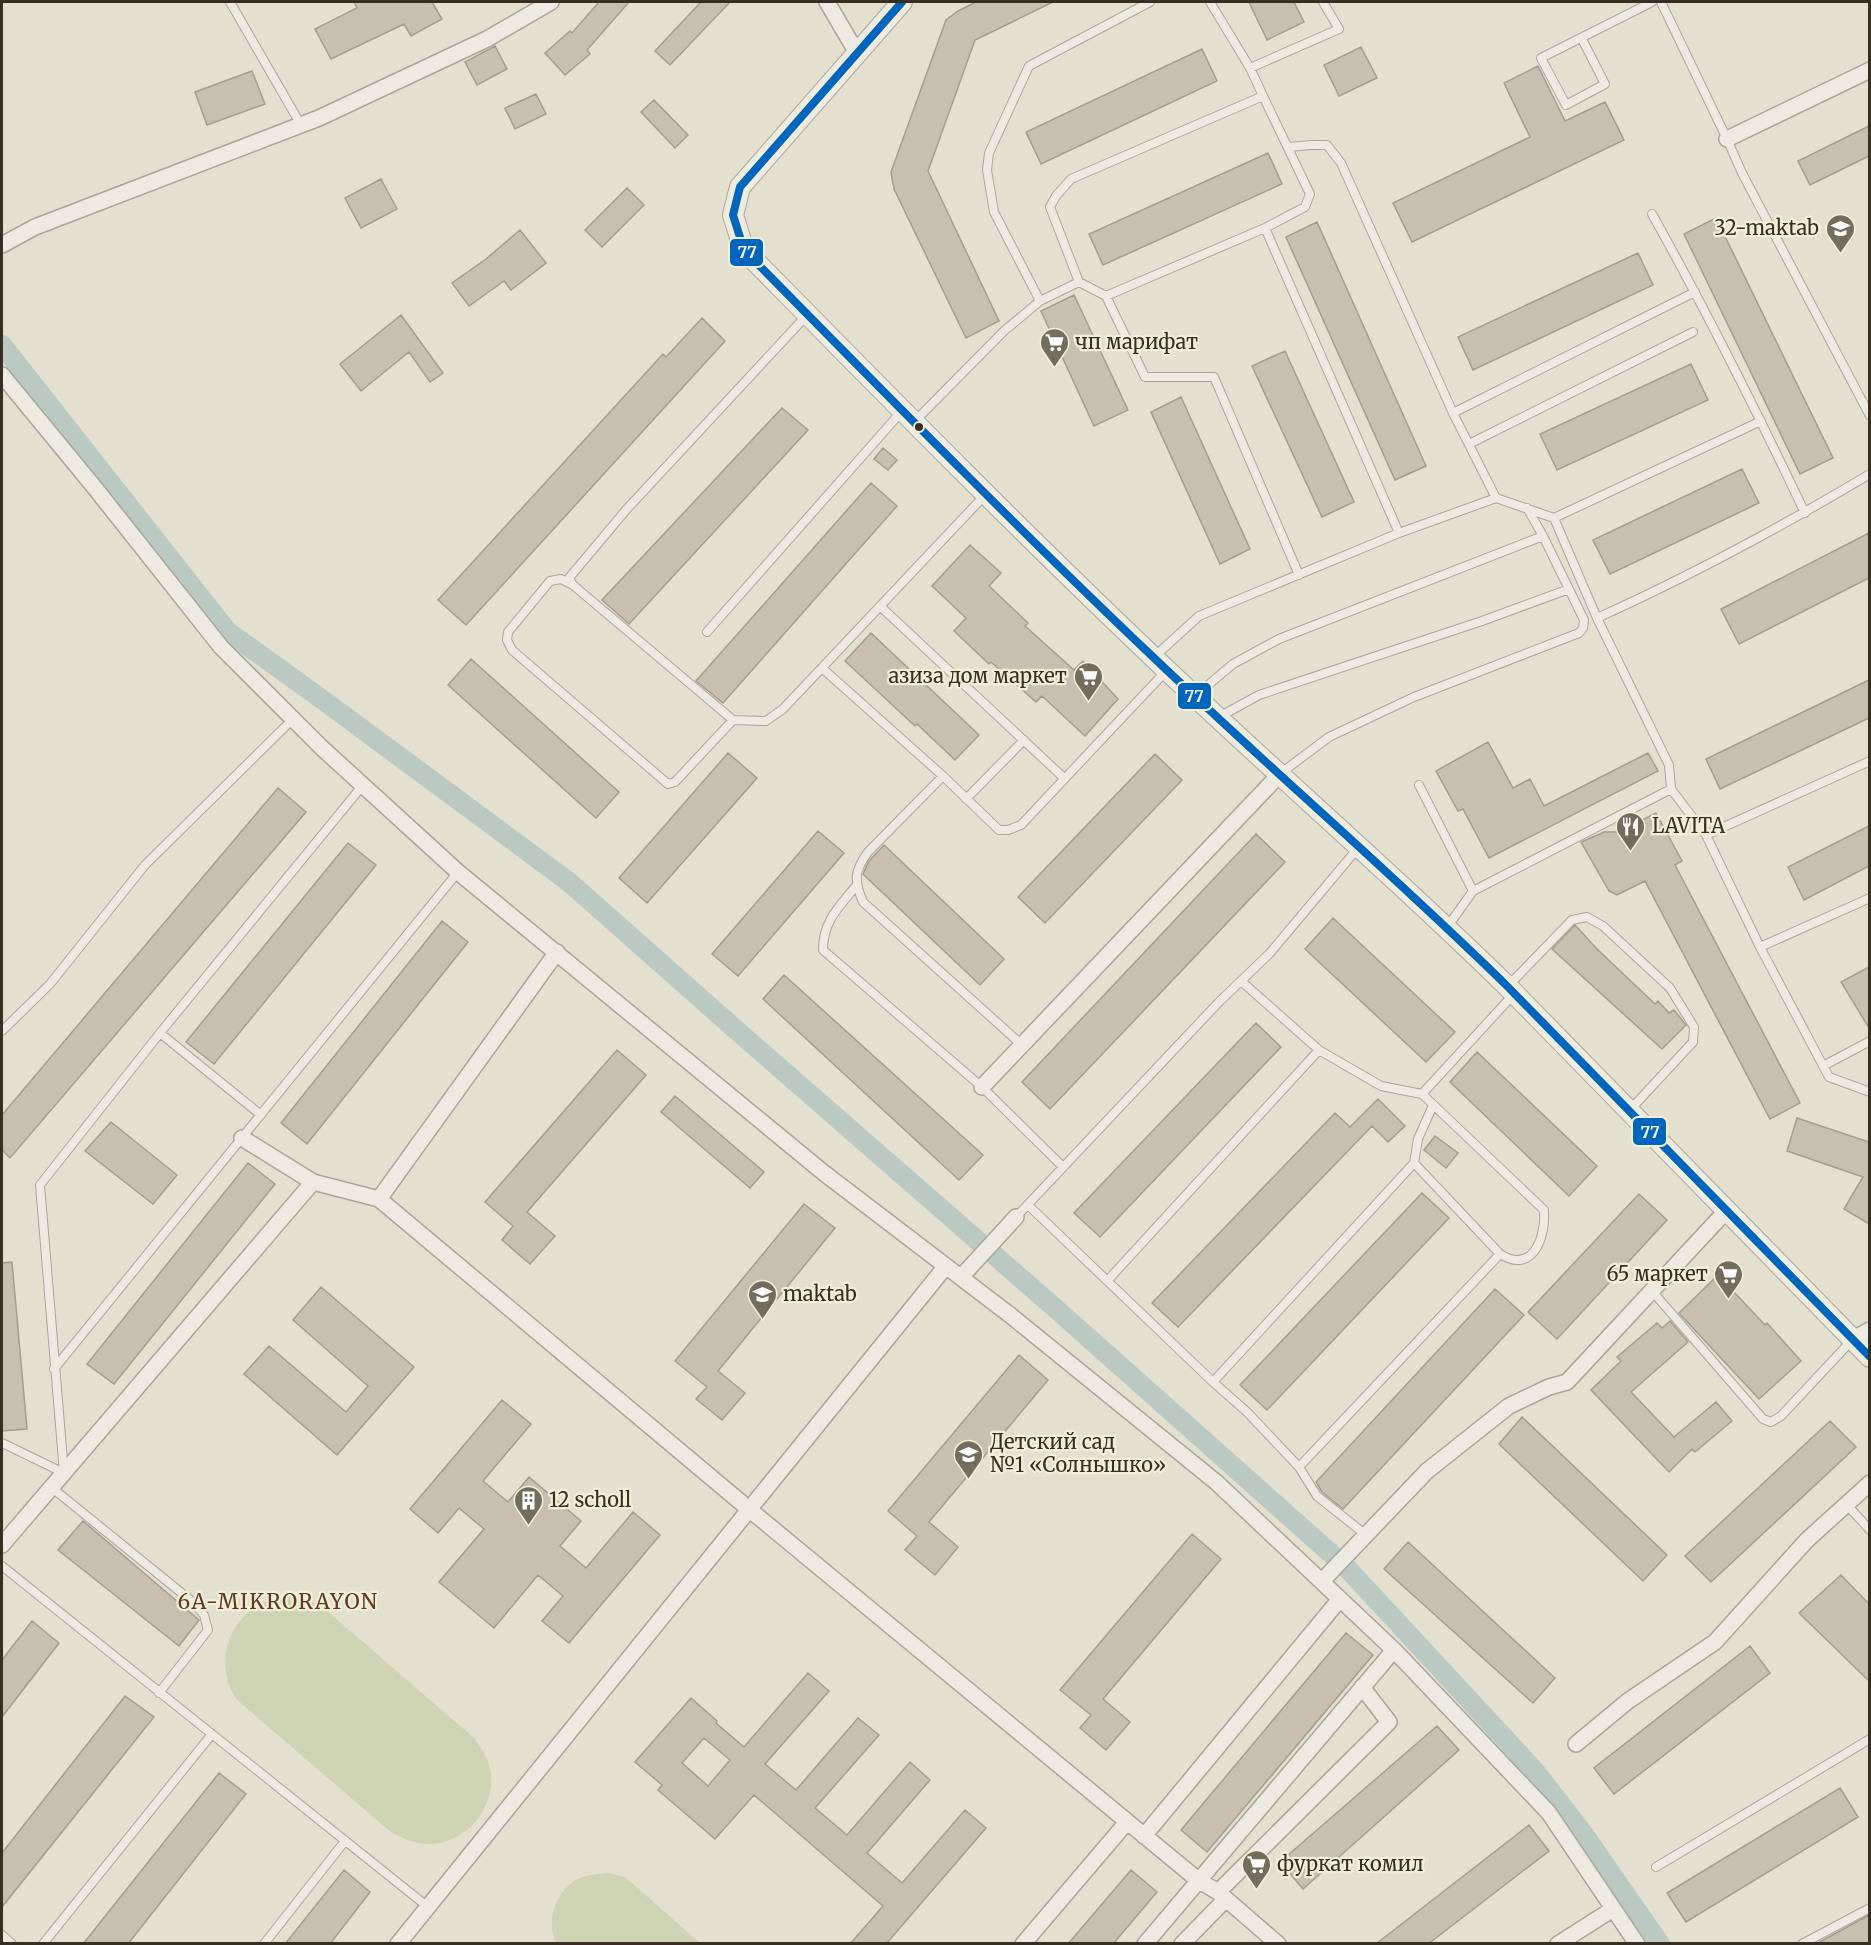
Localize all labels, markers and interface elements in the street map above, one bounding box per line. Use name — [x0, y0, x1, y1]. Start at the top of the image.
school or university icon: 32-maktab — [1824, 212, 1856, 254]
place label: 32-maktab — [1714, 215, 1819, 240]
line badge: 77 — [729, 238, 764, 267]
text: 77 — [738, 242, 757, 262]
supermarket icon: чп марифат — [1038, 326, 1070, 368]
place label: чп марифат — [1075, 329, 1198, 354]
unlabelled marker — [913, 421, 925, 433]
supermarket icon: азиза дом маркет — [1072, 660, 1104, 702]
place label: азиза дом маркет — [888, 663, 1067, 688]
line badge: 77 — [1177, 682, 1212, 710]
text: 77 — [1185, 686, 1204, 706]
restaurant icon: LAVITA — [1615, 810, 1647, 852]
place label: LAVITA — [1652, 813, 1726, 838]
line badge: 77 — [1632, 1117, 1667, 1146]
text: 77 — [1641, 1122, 1660, 1142]
supermarket icon: 65 маркет — [1713, 1258, 1745, 1300]
place label: 65 маркет — [1606, 1261, 1708, 1286]
school or university icon: maktab — [746, 1278, 778, 1320]
place label: maktab — [783, 1281, 857, 1306]
place label: Детский сад №1 «Солнышко» — [990, 1429, 1166, 1477]
school or university icon: Детский сад №1 «Солнышко» — [953, 1438, 985, 1480]
building icon: 12 scholl — [512, 1484, 544, 1526]
place label: 12 scholl — [549, 1487, 631, 1512]
district label: 6A-MIKRORAYON — [177, 1588, 379, 1615]
supermarket icon: фуркат комил — [1240, 1848, 1272, 1890]
place label: фуркат комил — [1277, 1851, 1423, 1876]

